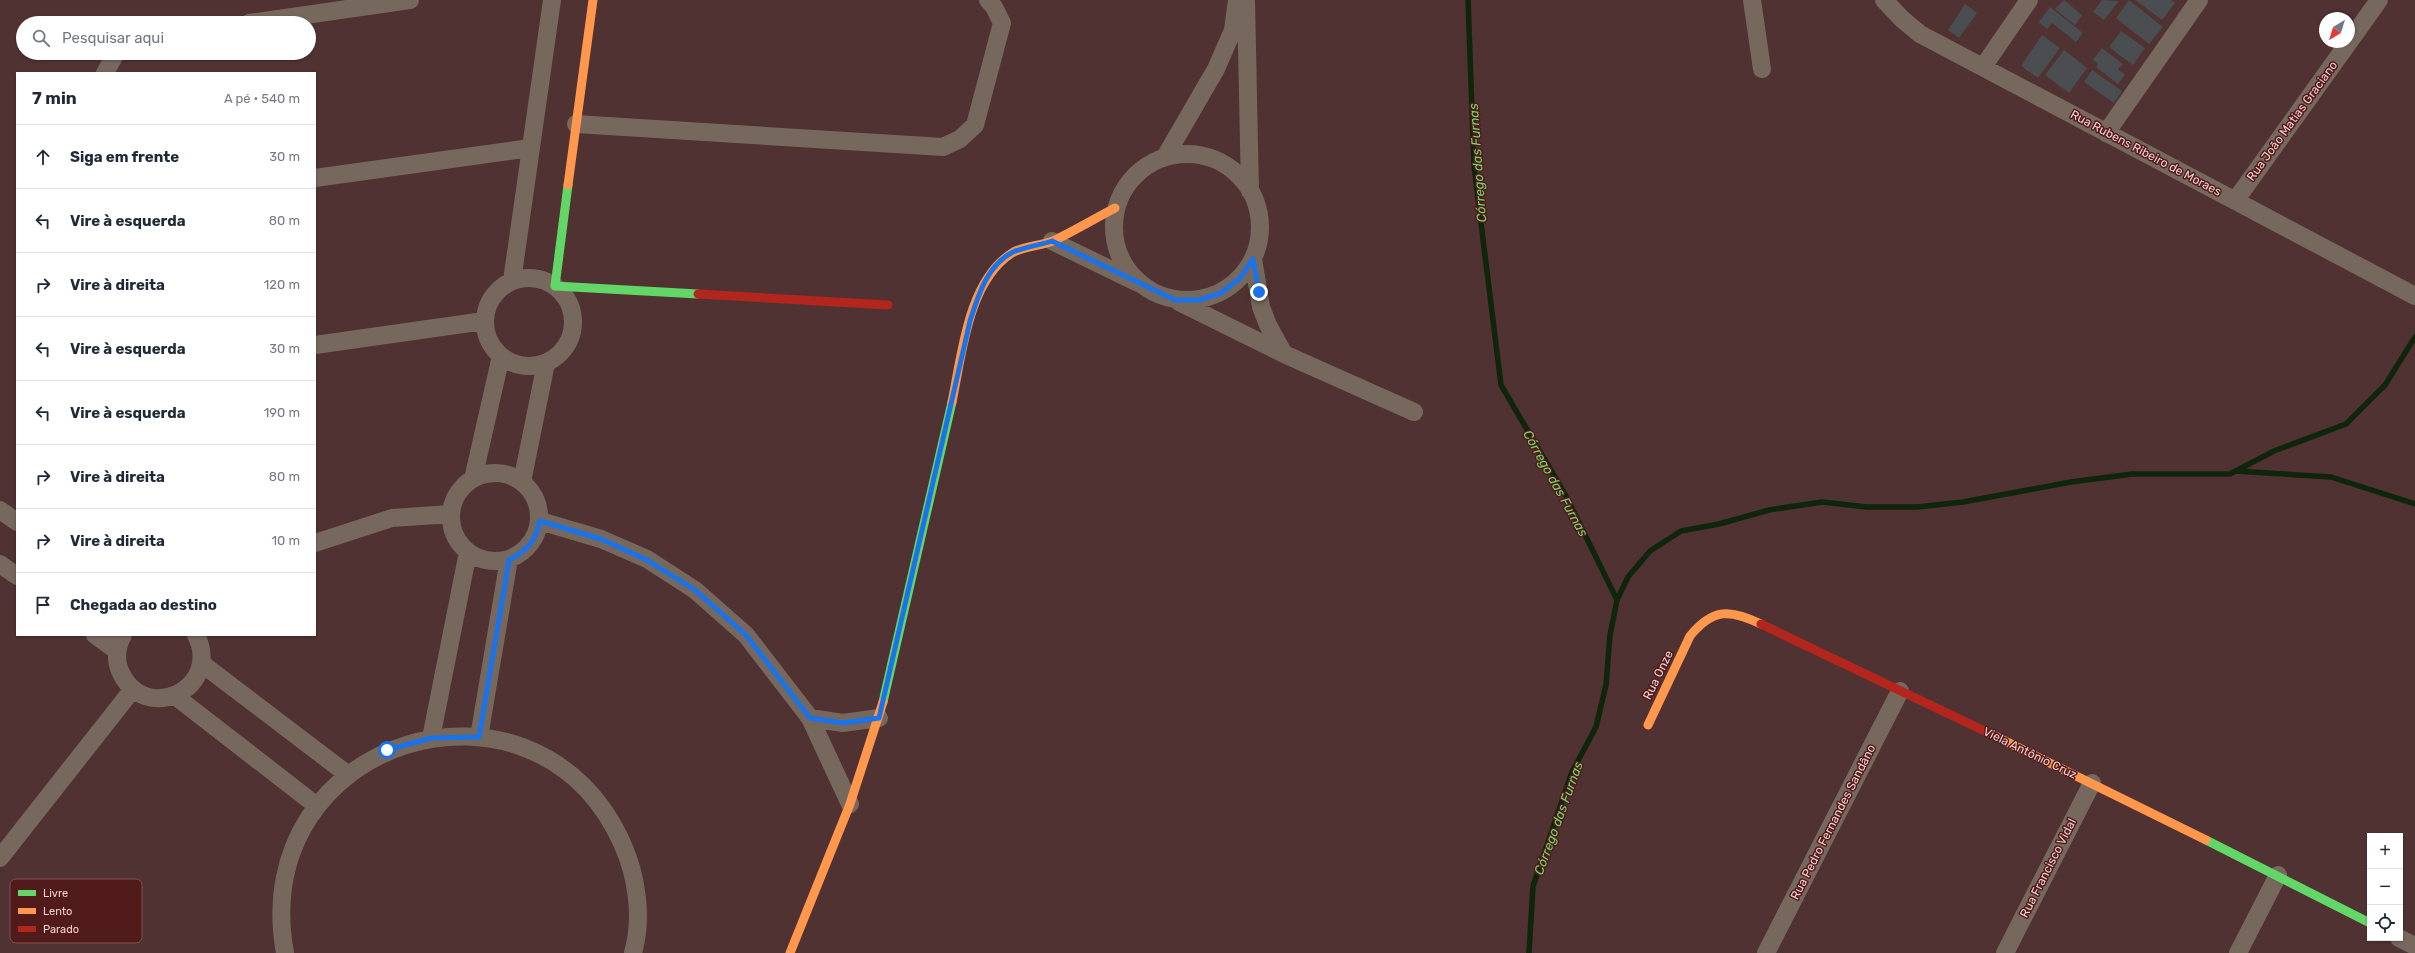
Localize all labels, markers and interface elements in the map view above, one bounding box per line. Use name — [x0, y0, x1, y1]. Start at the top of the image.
north arrow — [2319, 12, 2355, 48]
search box — [16, 16, 316, 60]
icon: search — [30, 27, 52, 49]
text: Pesquisar aqui — [62, 29, 164, 47]
street label: Rua João Matias Graciano — [2244, 58, 2340, 184]
text: 7 min — [32, 88, 77, 108]
text: A pé · 540 m — [224, 91, 300, 106]
water label: Córrego das Furnas — [1466, 103, 1490, 223]
street label: Rua Rubens Ribeiro de Moraes — [2068, 107, 2224, 199]
icon: ahead — [32, 146, 54, 168]
text: Siga em frente — [70, 148, 179, 166]
text: 30 m — [269, 149, 300, 164]
icon: left — [32, 210, 54, 232]
text: Vire à esquerda — [70, 212, 186, 230]
text: 80 m — [269, 213, 300, 228]
icon: right — [32, 274, 54, 296]
text: Vire à direita — [70, 276, 165, 294]
text: 120 m — [264, 277, 300, 292]
route end — [1250, 283, 1268, 301]
icon: left — [32, 338, 54, 360]
text: Vire à esquerda — [70, 340, 186, 358]
text: 30 m — [269, 341, 300, 356]
icon: left — [32, 402, 54, 424]
text: Vire à esquerda — [70, 404, 186, 422]
text: 190 m — [264, 405, 300, 420]
water label: Córrego das Furnas — [1519, 427, 1591, 540]
icon: right — [32, 466, 54, 488]
text: Vire à direita — [70, 468, 165, 486]
text: 80 m — [269, 469, 300, 484]
icon: right — [32, 530, 54, 552]
text: Vire à direita — [70, 532, 165, 550]
text: 10 m — [271, 533, 300, 548]
icon: arrive — [32, 594, 54, 616]
text: Chegada ao destino — [70, 596, 217, 614]
street label: Rua Onze — [1640, 648, 1676, 702]
street label: Viela Antônio Cruz — [1981, 724, 2079, 782]
route start — [378, 741, 396, 759]
street label: Rua Pedro Fernandes Sandâno — [1788, 742, 1878, 902]
water label: Córrego das Furnas — [1531, 759, 1587, 877]
street label: Rua Francisco Vidal — [2017, 816, 2079, 920]
map controls — [2367, 833, 2403, 941]
button: + — [2367, 833, 2403, 869]
button: − — [2367, 869, 2403, 905]
legend — [10, 879, 142, 943]
text: Livre — [43, 887, 68, 900]
text: Lento — [43, 905, 72, 918]
button: locate — [2367, 905, 2403, 941]
text: Parado — [43, 923, 79, 936]

